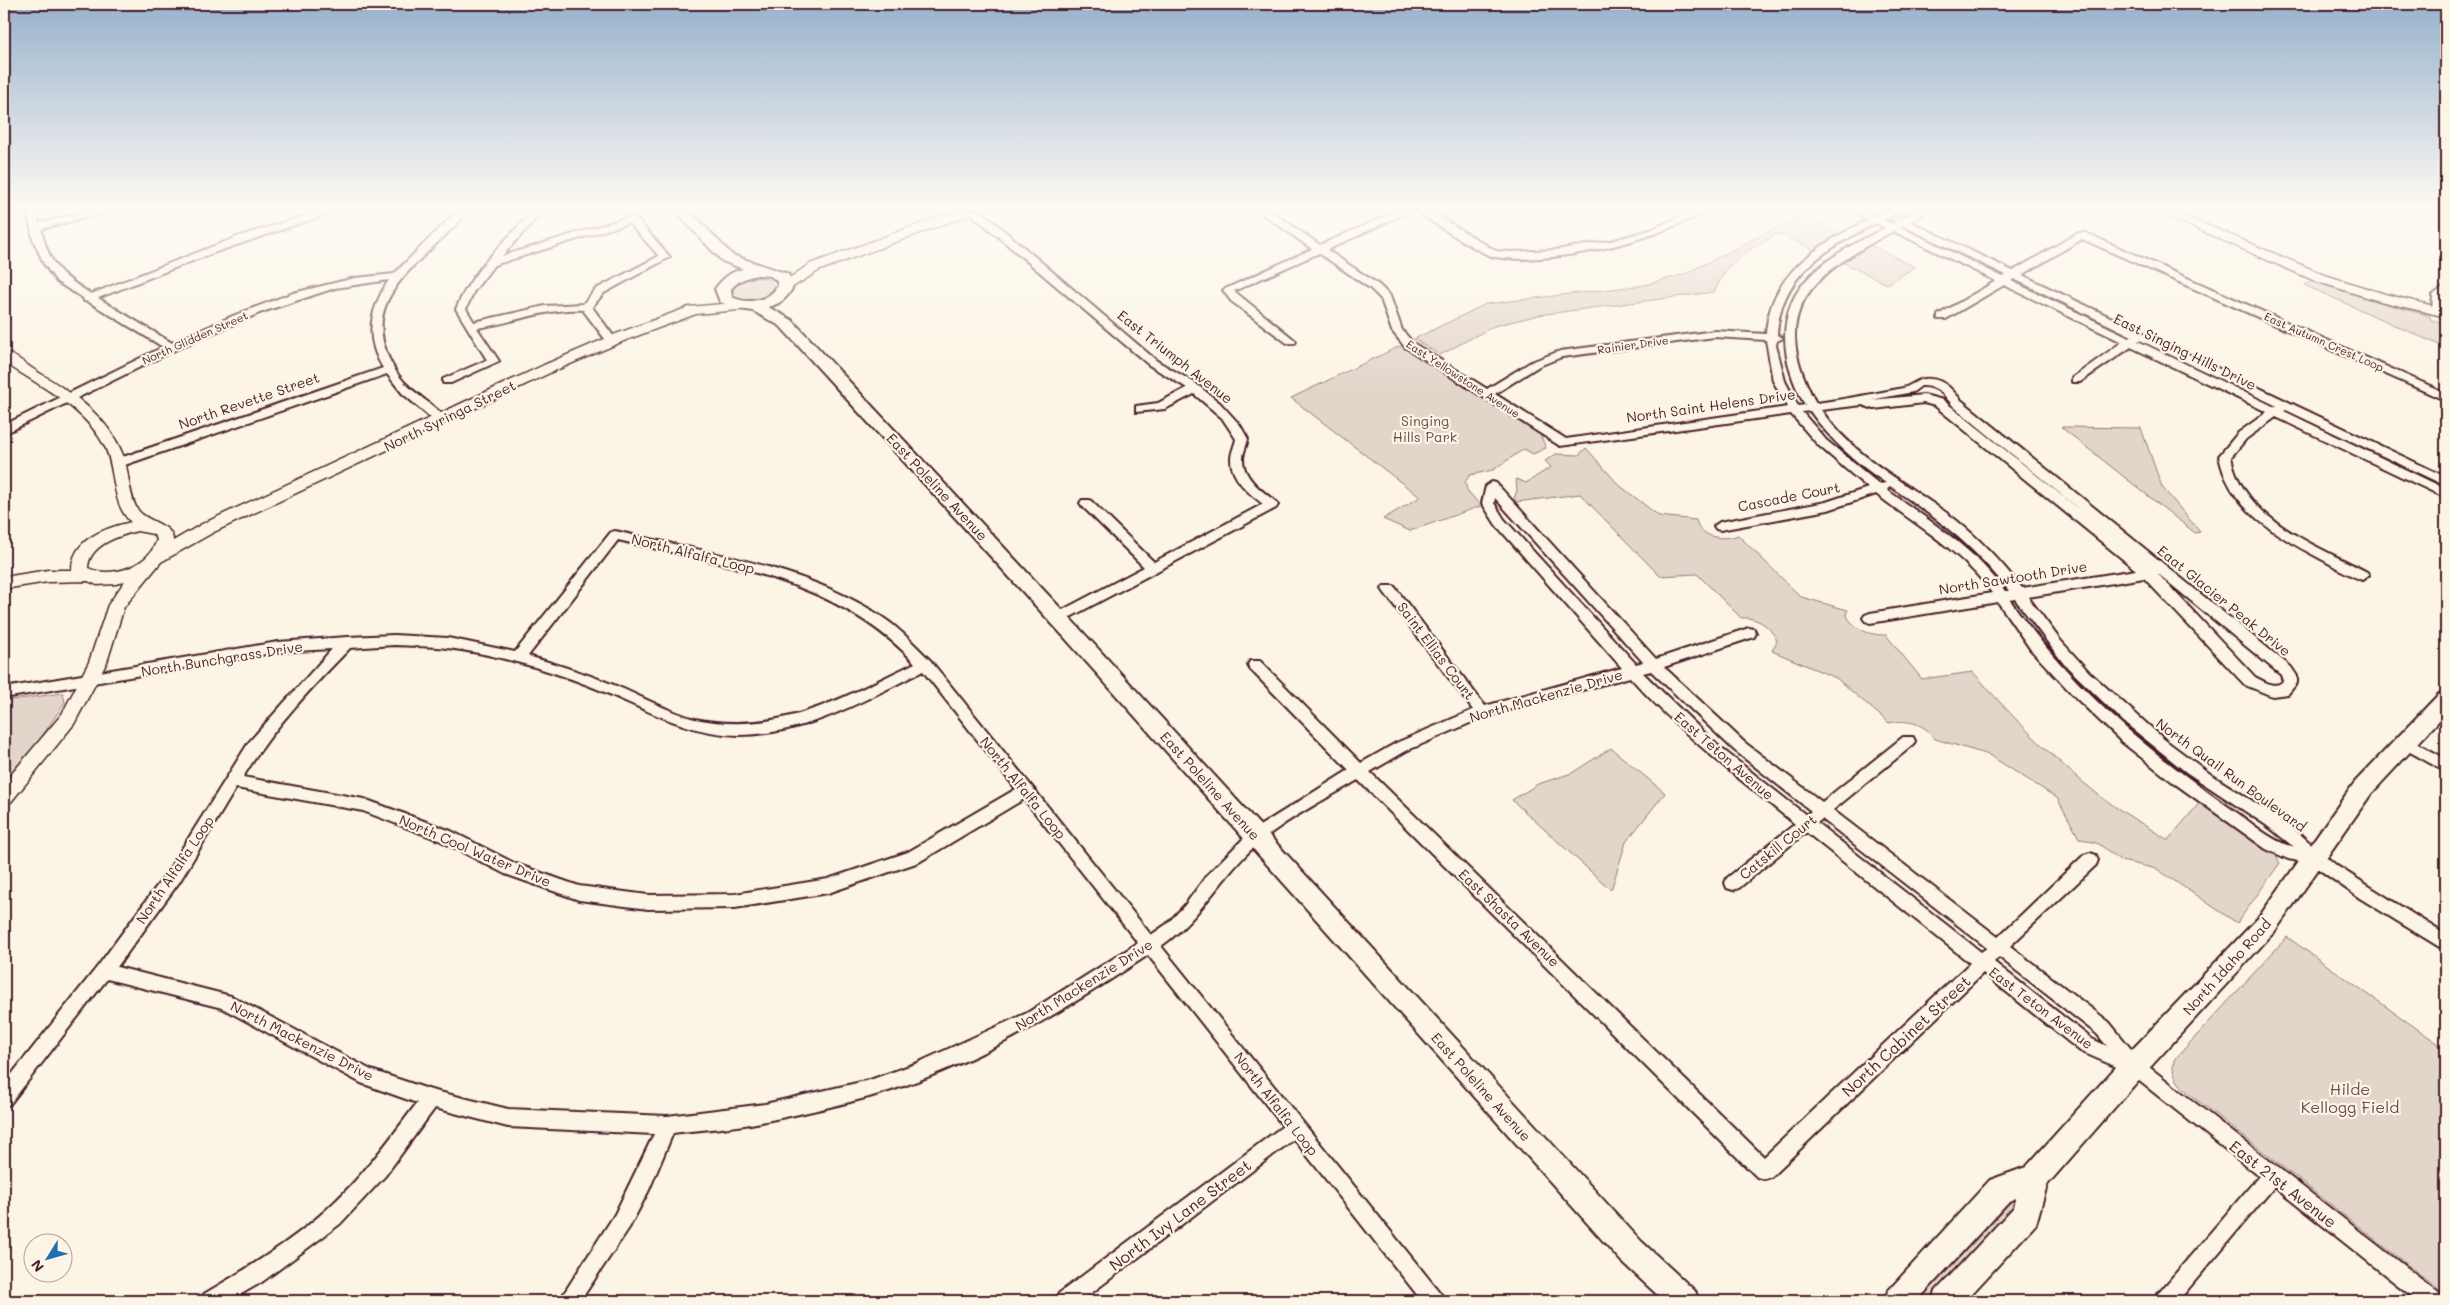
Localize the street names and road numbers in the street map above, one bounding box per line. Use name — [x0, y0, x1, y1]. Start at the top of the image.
street label: East Triumph Avenue — [1114, 306, 1237, 408]
street label: North Glidden Street — [139, 307, 250, 368]
street label: East Autumn Crest Loop — [2262, 308, 2386, 375]
street label: East Singing Hills Drive — [2111, 309, 2260, 394]
street label: Rainier Drive — [1596, 332, 1670, 357]
street label: East Yellowstone Avenue — [1404, 336, 1523, 421]
street label: North Revette Street — [176, 367, 322, 434]
street label: North Syringa Street — [381, 375, 519, 456]
street label: North Saint Helens Drive — [1625, 384, 1797, 427]
street label: East Poleline Avenue — [883, 429, 992, 544]
street label: Cascade Court — [1736, 477, 1842, 516]
street label: North Alfalfa Loop — [630, 529, 757, 578]
street label: Eaat Glacier Peak Drive — [2154, 541, 2295, 660]
street label: North Sawtooth Drive — [1937, 556, 2088, 599]
street label: Saint Ellias Court — [1393, 598, 1479, 703]
street label: North Bunchgrass Drive — [140, 636, 304, 681]
street label: North Mackenzie Drive — [1467, 665, 1625, 726]
street label: East Teton Avenue — [1671, 707, 1778, 804]
street label: North Quail Run Boulevard — [2152, 714, 2310, 836]
street label: East Poleline Avenue — [1156, 727, 1264, 844]
street label: North Alfalfa Loop — [976, 733, 1071, 843]
street label: North Cool Water Drive — [396, 810, 554, 891]
street label: Catskill Court — [1735, 810, 1820, 884]
street label: North Alfalfa Loop — [131, 812, 218, 927]
street label: East Shasta Avenue — [1455, 865, 1564, 971]
street label: North Idaho Road — [2178, 914, 2275, 1019]
street label: North Mackenzie Drive — [1012, 935, 1156, 1035]
street label: East Teton Avenue — [1985, 962, 2097, 1053]
street label: North Cabinet Street — [1837, 970, 1975, 1101]
street label: North Mackenzie Drive — [227, 996, 377, 1085]
street label: East Poleline Avenue — [1427, 1028, 1535, 1145]
street label: North Alfalfa Loop — [1230, 1048, 1323, 1159]
street label: East 21st Avenue — [2225, 1135, 2341, 1232]
street label: North Ivy Lane Street — [1104, 1154, 1255, 1275]

